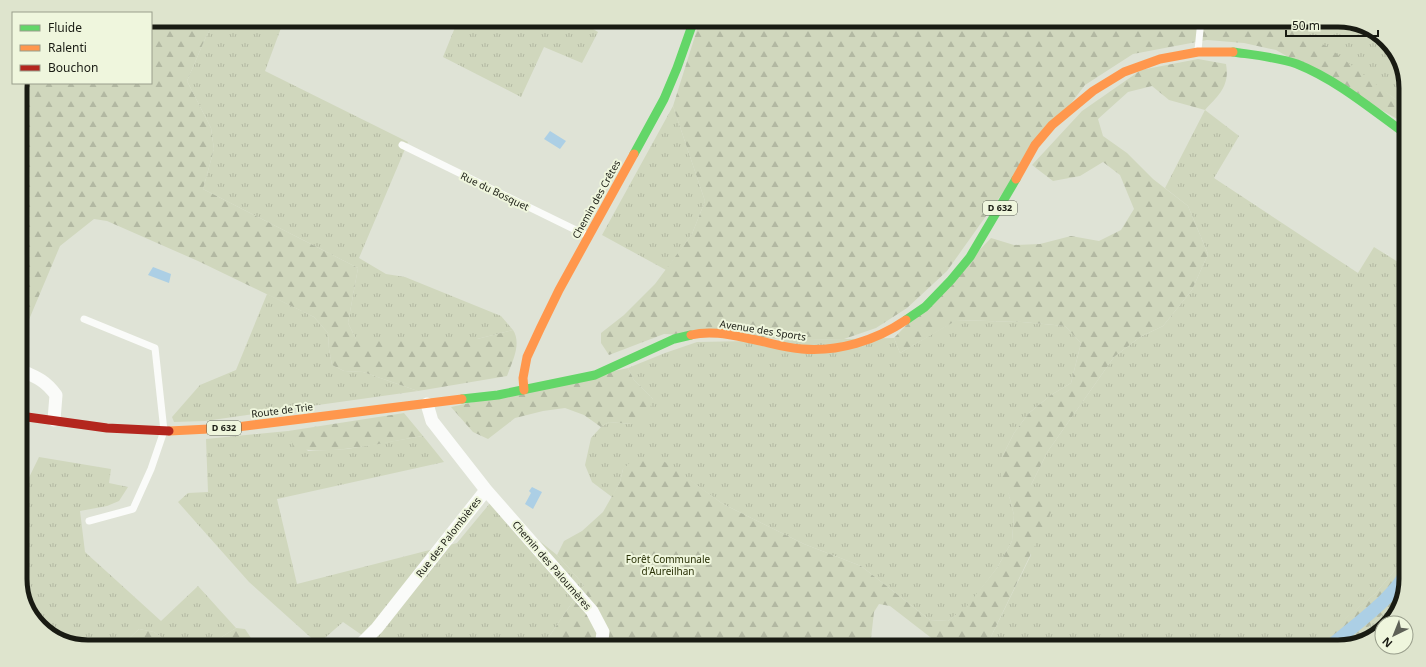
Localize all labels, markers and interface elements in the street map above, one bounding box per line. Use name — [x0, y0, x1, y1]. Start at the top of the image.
legend — [12, 12, 152, 84]
scale bar — [1286, 12, 1378, 38]
text: 50 m — [1292, 17, 1320, 34]
text: Fluide — [48, 19, 82, 36]
text: Ralenti — [48, 39, 87, 56]
text: Bouchon — [48, 59, 98, 76]
street label: Chemin des Crêtes — [569, 157, 624, 241]
street label: Rue du Bosquet — [458, 168, 532, 214]
road number: D 632 — [983, 201, 1017, 215]
street label: Avenue des Sports — [719, 316, 807, 344]
street label: Route de Trie — [250, 399, 314, 421]
road number: D 632 — [207, 421, 241, 435]
street label: Rue des Palombières — [412, 494, 484, 580]
street label: Chemin des Paloumères — [509, 517, 595, 613]
park label: Forêt Communale d'Aureilhan — [626, 552, 710, 578]
north arrow — [1374, 615, 1414, 655]
text: N — [1378, 634, 1395, 651]

